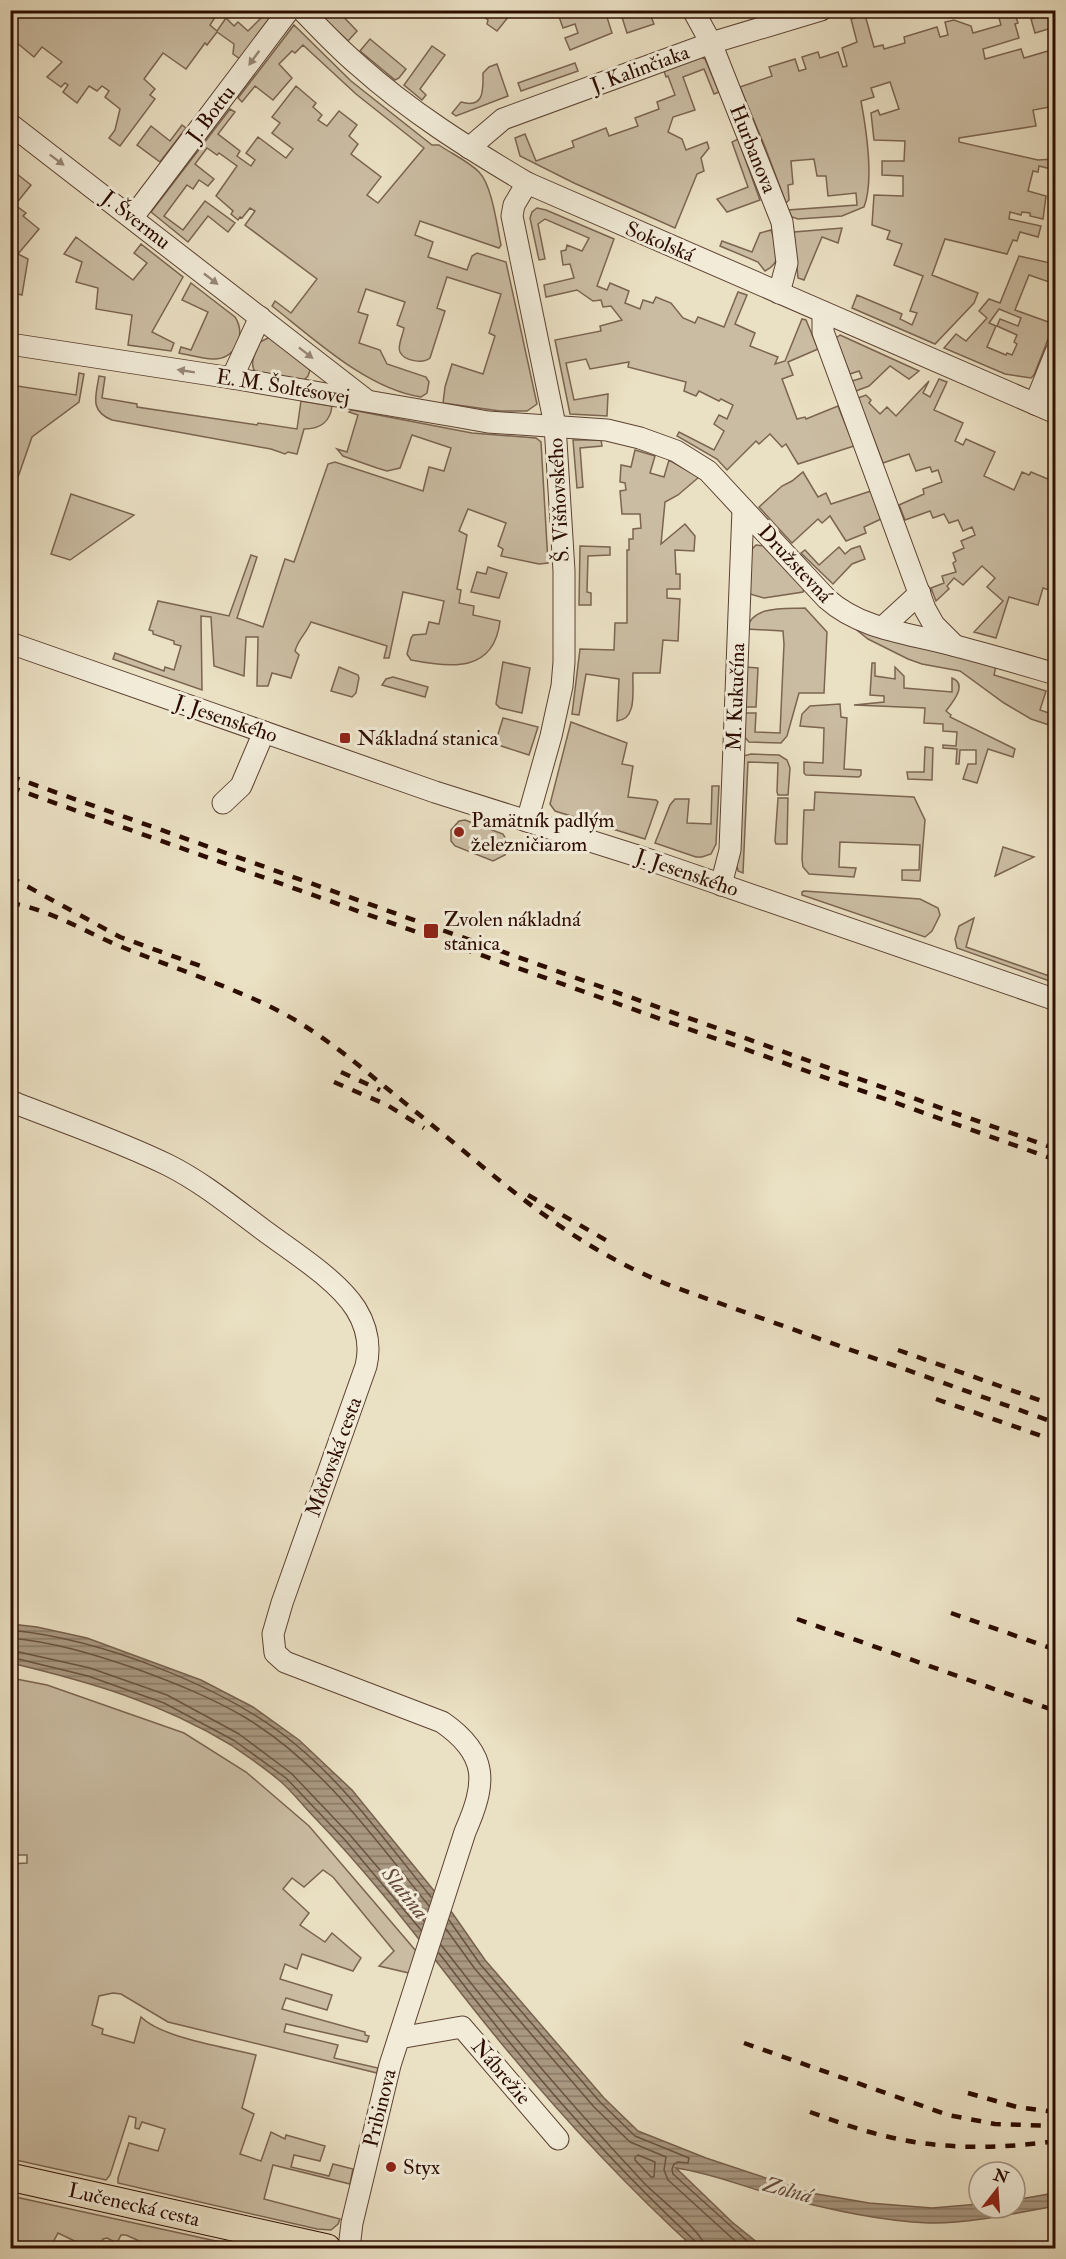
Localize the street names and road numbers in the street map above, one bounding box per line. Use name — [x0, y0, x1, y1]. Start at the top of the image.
street label: J. Kalinčiaka — [586, 39, 693, 100]
street label: J. Bottu — [180, 80, 241, 149]
street label: Hurbanova — [723, 101, 783, 197]
street label: J. Švermu — [95, 184, 176, 255]
street label: Sokolská — [621, 215, 699, 269]
street label: E. M. Šoltésovej — [214, 363, 352, 411]
street label: Š. Višňovského — [542, 437, 576, 563]
street label: Družstevná — [752, 519, 838, 609]
street label: M. Kukučína — [721, 642, 751, 752]
street label: J. Jesenského — [170, 688, 281, 749]
street label: J. Jesenského — [631, 842, 742, 903]
street label: Môťovská cesta — [300, 1393, 368, 1521]
street label: Nábrežie — [465, 2034, 537, 2111]
street label: Pribinova — [357, 2066, 403, 2150]
street label: Lučenecká cesta — [66, 2177, 203, 2233]

